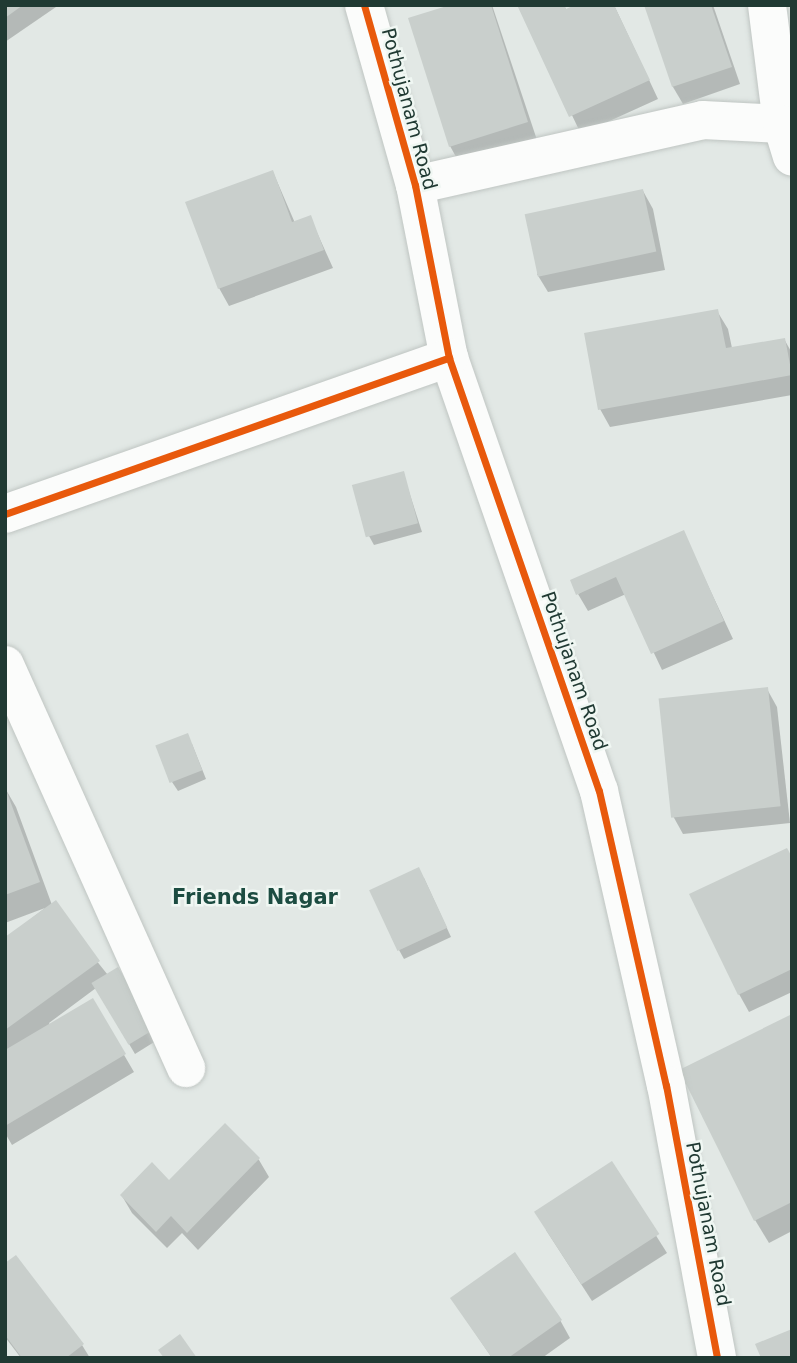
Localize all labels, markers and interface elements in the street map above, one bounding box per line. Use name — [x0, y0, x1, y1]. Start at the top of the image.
street label: Pothujanam Road — [376, 26, 442, 192]
street label: Pothujanam Road — [536, 588, 612, 754]
district label: Friends Nagar — [172, 884, 338, 910]
street label: Pothujanam Road — [681, 1140, 735, 1308]

